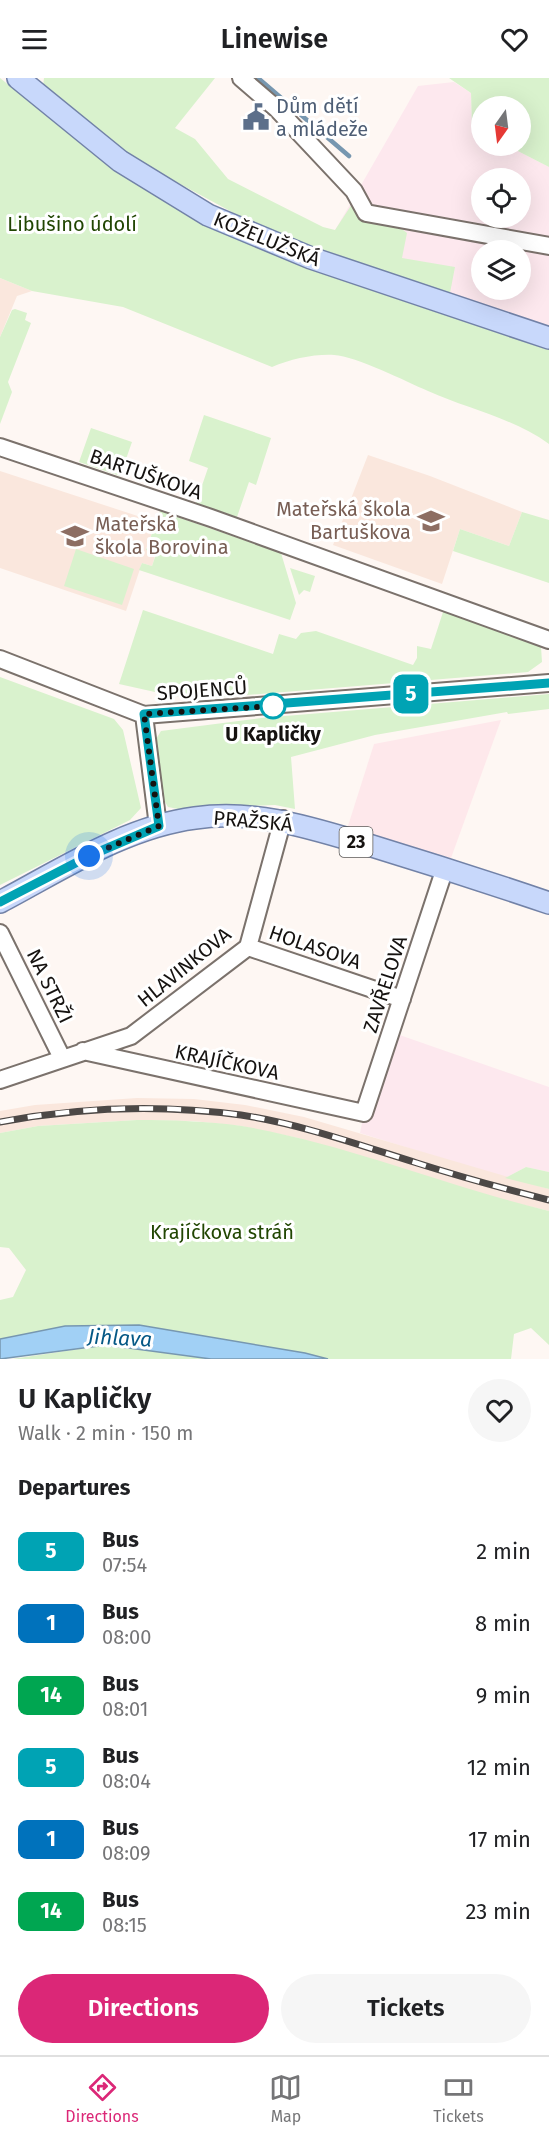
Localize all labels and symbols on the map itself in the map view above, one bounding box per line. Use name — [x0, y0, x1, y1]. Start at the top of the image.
place label: Dům dětí a mládeže — [276, 94, 368, 141]
north arrow — [471, 96, 531, 156]
public building icon: Dům dětí a mládeže — [241, 102, 271, 132]
street label: KOŽELUŽSKÁ — [210, 207, 324, 271]
park label: Libušino údolí — [7, 212, 137, 236]
street label: BARTUŠKOVA — [87, 444, 206, 505]
place label: Mateřská škola Bartuškova — [276, 497, 411, 544]
school or university icon: Mateřská škola Bartuškova — [416, 506, 446, 536]
place label: Mateřská škola Borovina — [95, 512, 229, 559]
school or university icon: Mateřská škola Borovina — [60, 521, 90, 551]
street label: SPOJENCŮ — [156, 674, 248, 705]
line badge: 5 — [392, 674, 430, 714]
marker: U Kapličky — [260, 693, 286, 719]
place label: U Kapličky — [225, 722, 321, 746]
street label: PRAŽSKÁ — [212, 806, 294, 836]
road number: 23 — [340, 827, 372, 857]
your location — [74, 841, 104, 871]
street label: HOLASOVA — [266, 920, 365, 974]
street label: HLAVINKOVA — [133, 922, 236, 1012]
street label: ZAVŘELOVA — [358, 932, 412, 1036]
street label: NA STRŽI — [22, 945, 78, 1027]
street label: KRAJÍČKOVA — [173, 1039, 282, 1085]
park label: Krajíčkova stráň — [150, 1220, 294, 1244]
water label: Jihlava — [86, 1323, 153, 1353]

